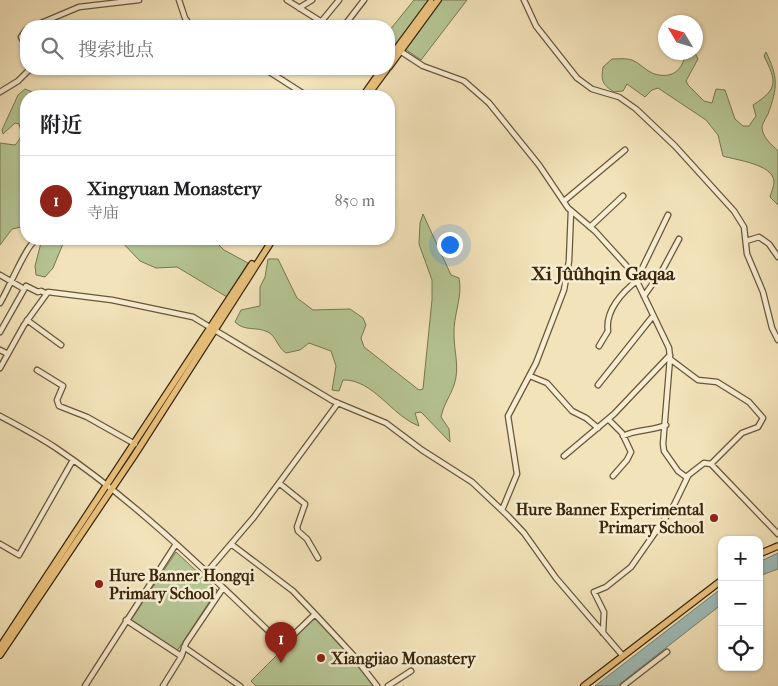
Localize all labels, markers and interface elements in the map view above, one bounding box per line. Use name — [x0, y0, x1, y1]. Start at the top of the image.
north arrow — [658, 15, 703, 60]
search box — [20, 20, 395, 75]
icon: search — [38, 34, 66, 62]
text: 搜索地点 — [78, 39, 154, 61]
text: 附近 — [40, 113, 82, 137]
text: Xingyuan Monastery — [87, 178, 261, 200]
text: 1 — [53, 191, 59, 210]
text: 850 m — [335, 191, 375, 210]
text: 寺庙 — [87, 203, 119, 222]
your location — [437, 232, 463, 258]
district label: Xi Jûûhqin Gaqaa — [530, 263, 676, 285]
place label: Hure Banner Experimental Primary School — [516, 500, 705, 538]
marker: Hure Banner Experimental Primary School — [708, 512, 720, 524]
map controls — [718, 536, 763, 671]
button: + — [718, 536, 763, 581]
place label: Hure Banner Hongqi Primary School — [109, 566, 255, 604]
marker: Hure Banner Hongqi Primary School — [93, 578, 105, 590]
button: − — [718, 581, 763, 626]
pin: 1 — [265, 622, 297, 663]
button: locate — [718, 626, 763, 671]
place label: Xiangjiao Monastery — [330, 649, 477, 669]
marker: Xiangjiao Monastery — [315, 652, 327, 664]

